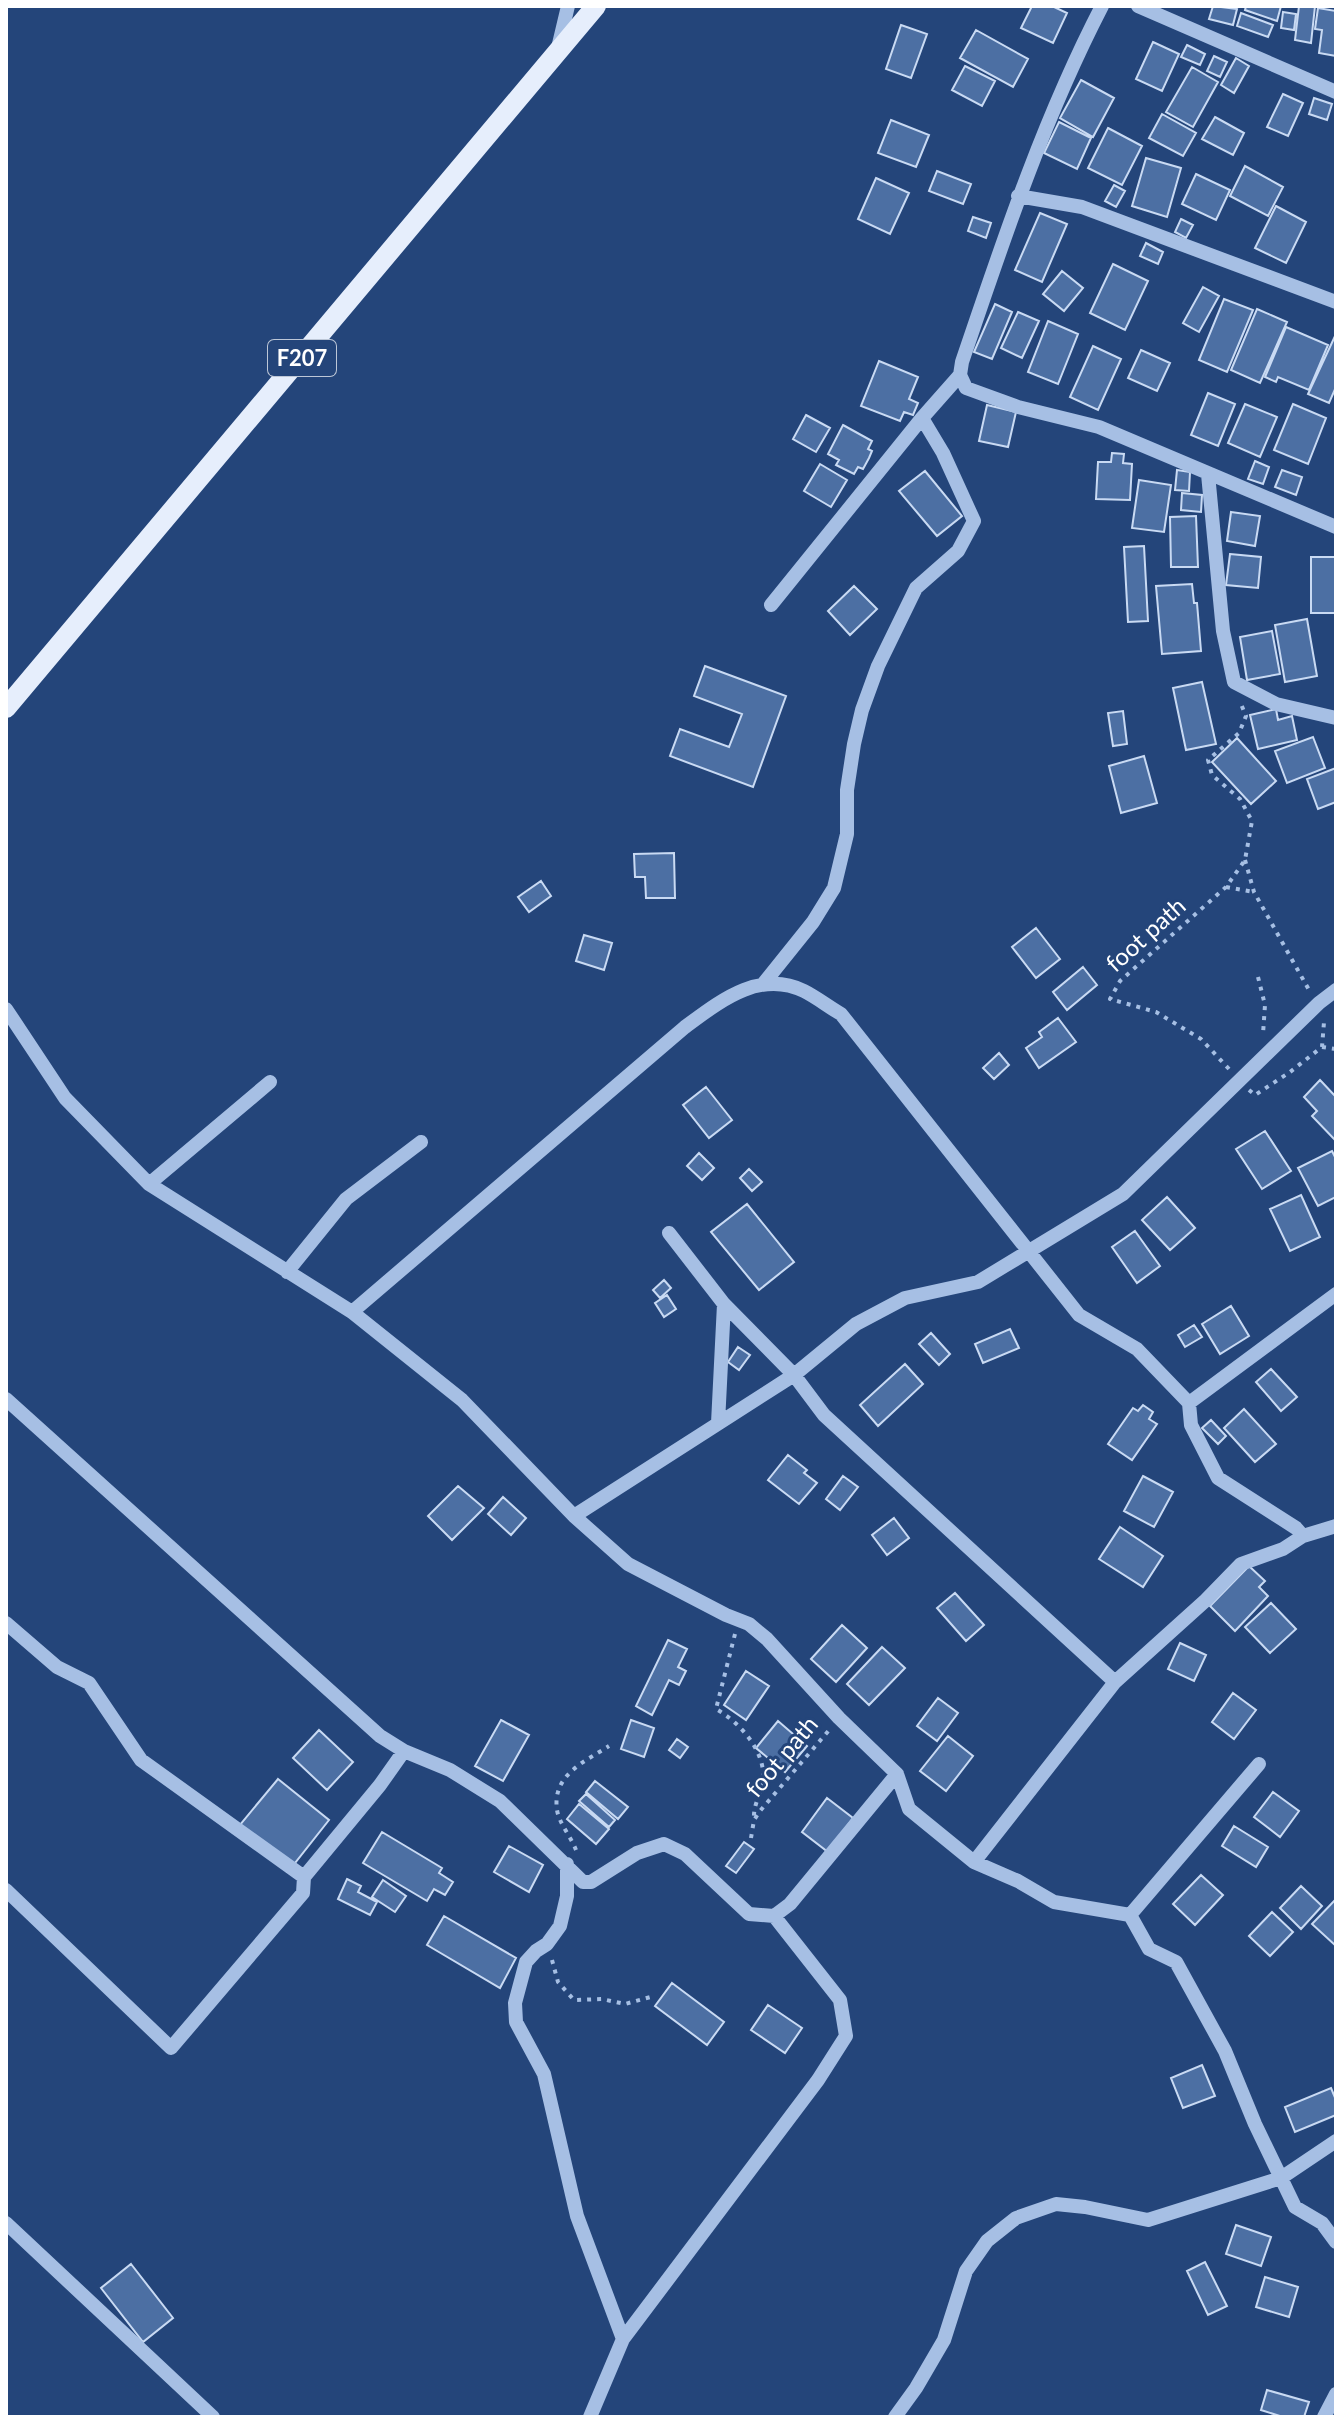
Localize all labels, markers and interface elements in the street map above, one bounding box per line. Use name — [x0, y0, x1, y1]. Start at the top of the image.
road number: F207 — [268, 340, 336, 376]
street label: foot path — [1099, 891, 1191, 977]
street label: foot path — [739, 1710, 823, 1803]

